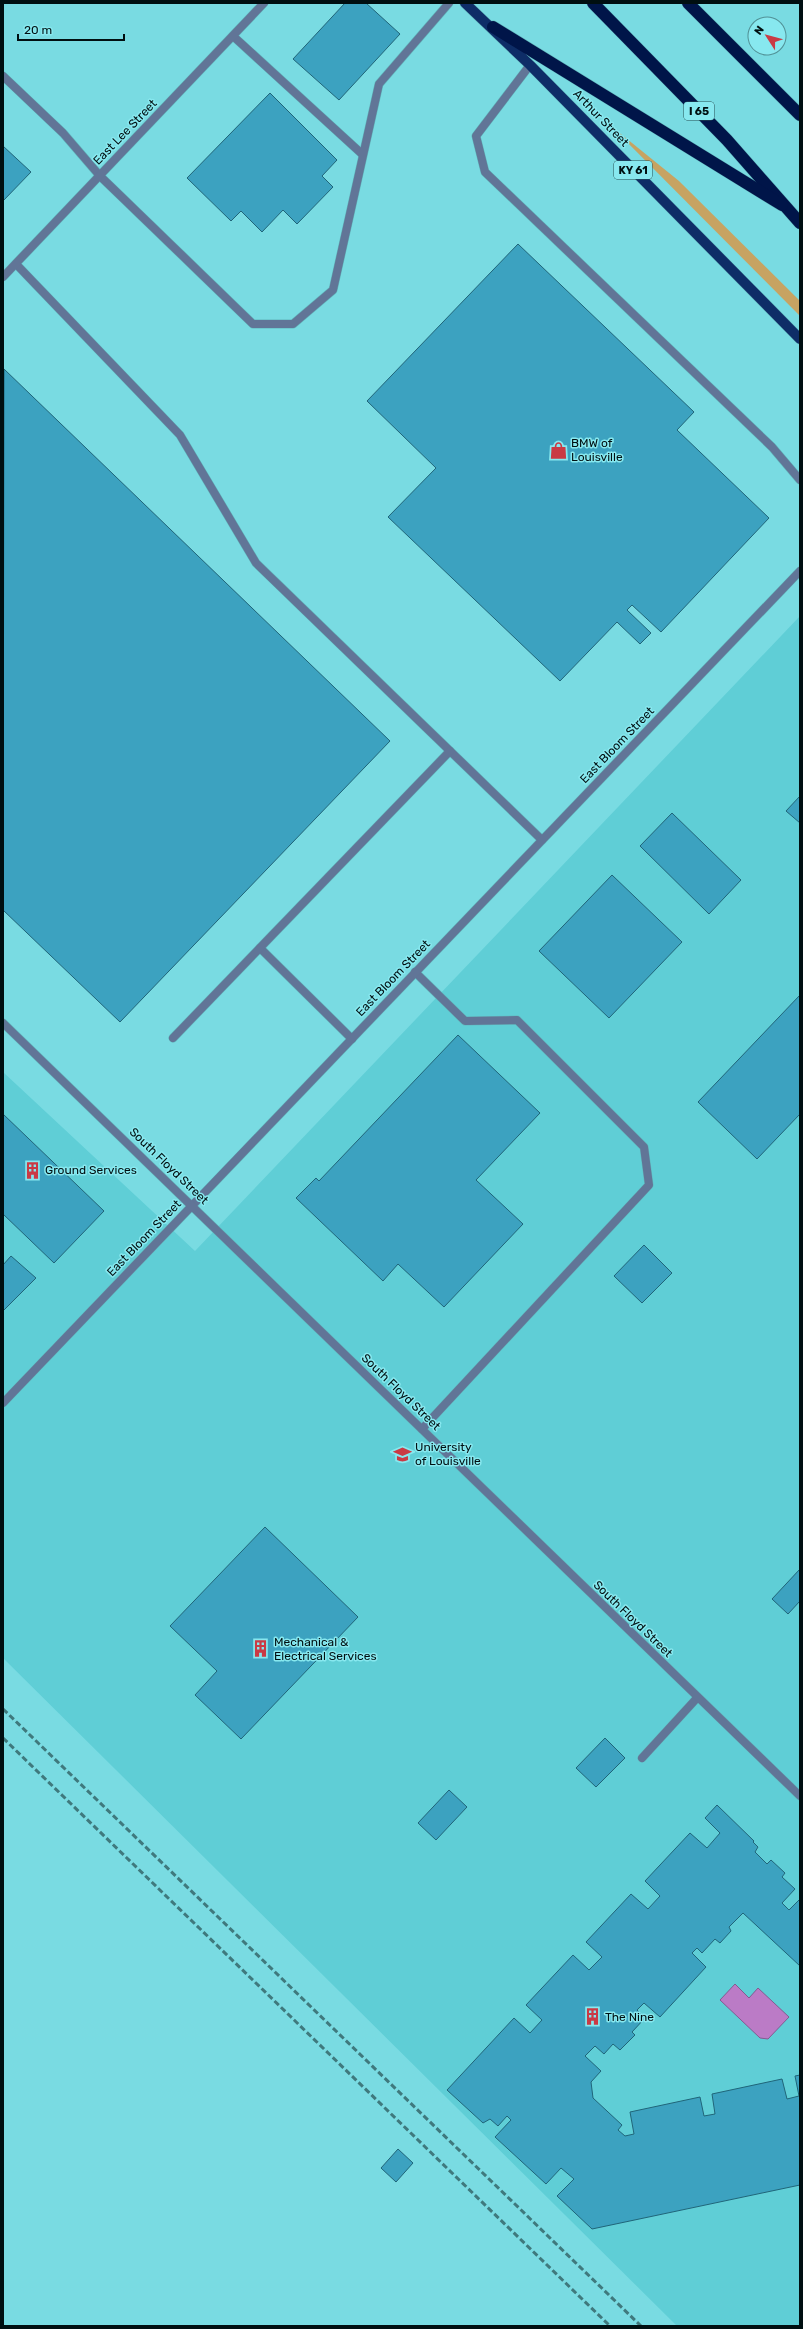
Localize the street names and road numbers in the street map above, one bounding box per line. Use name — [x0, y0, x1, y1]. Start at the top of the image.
street label: Arthur Street — [570, 87, 632, 150]
street label: East Lee Street — [90, 96, 160, 168]
road number: I 65 — [684, 102, 714, 120]
road number: KY 61 — [614, 161, 652, 179]
street label: East Bloom Street — [577, 704, 657, 786]
street label: East Bloom Street — [353, 937, 433, 1019]
street label: South Floyd Street — [127, 1125, 212, 1207]
street label: East Bloom Street — [104, 1197, 184, 1279]
street label: South Floyd Street — [359, 1351, 444, 1433]
street label: South Floyd Street — [591, 1578, 676, 1660]

